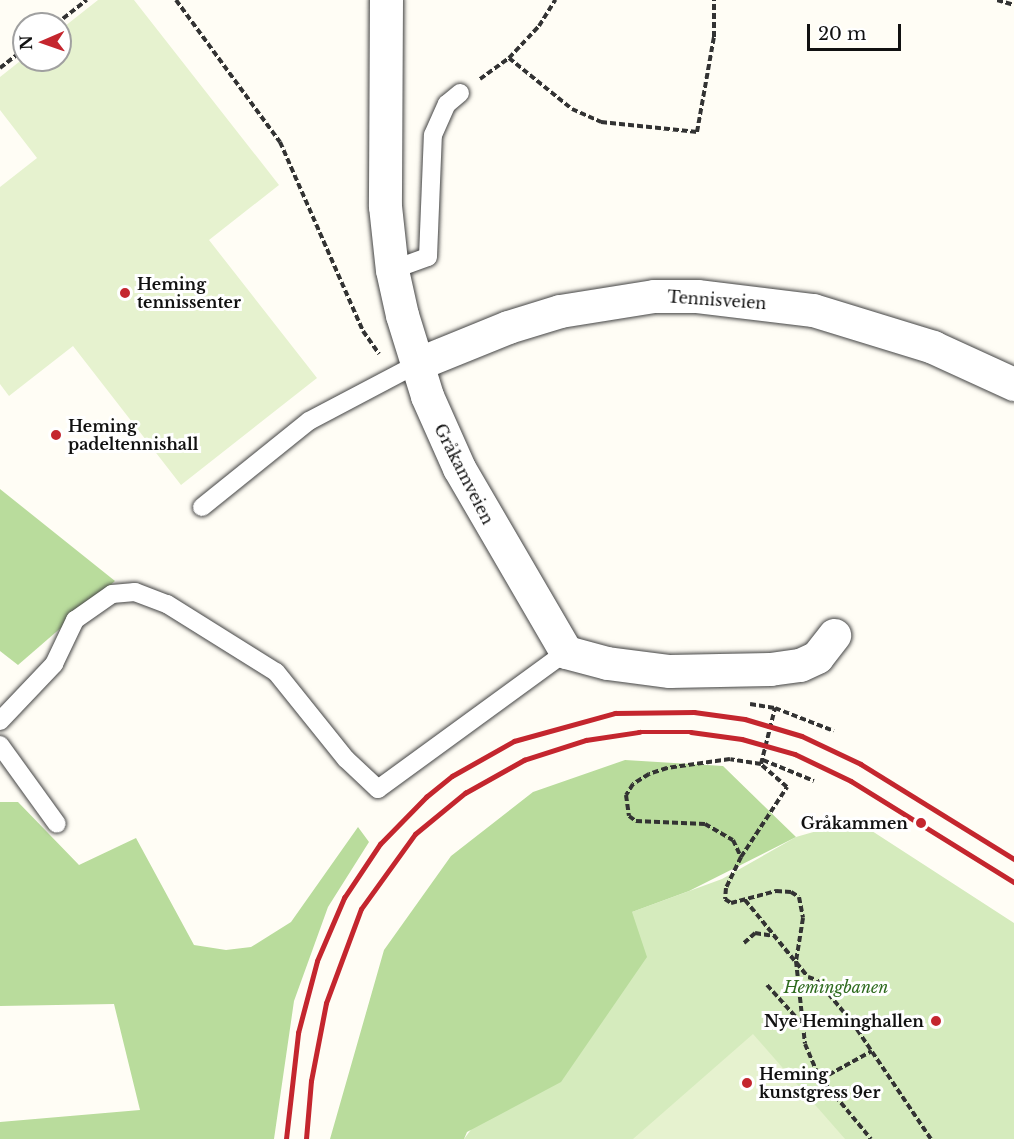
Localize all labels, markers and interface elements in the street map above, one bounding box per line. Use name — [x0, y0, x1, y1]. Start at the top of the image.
north arrow — [12, 12, 72, 72]
scale bar — [810, 12, 904, 50]
text: 20 m — [818, 23, 866, 45]
text: N — [16, 35, 36, 50]
place label: Heming tennissenter — [137, 274, 241, 312]
marker: Heming tennissenter — [118, 286, 132, 300]
street label: Tennisveien — [667, 287, 767, 313]
place label: Heming padeltennishall — [68, 416, 198, 454]
street label: Gråkamveien — [430, 421, 498, 527]
marker: Heming padeltennishall — [49, 428, 63, 442]
place label: Gråkammen — [801, 813, 908, 833]
marker: Gråkammen — [912, 814, 930, 832]
park label: Hemingbanen — [784, 977, 888, 997]
place label: Nye Heminghallen — [764, 1011, 924, 1031]
marker: Nye Heminghallen — [929, 1014, 943, 1028]
place label: Heming kunstgress 9er — [759, 1064, 880, 1102]
marker: Heming kunstgress 9er — [740, 1076, 754, 1090]

